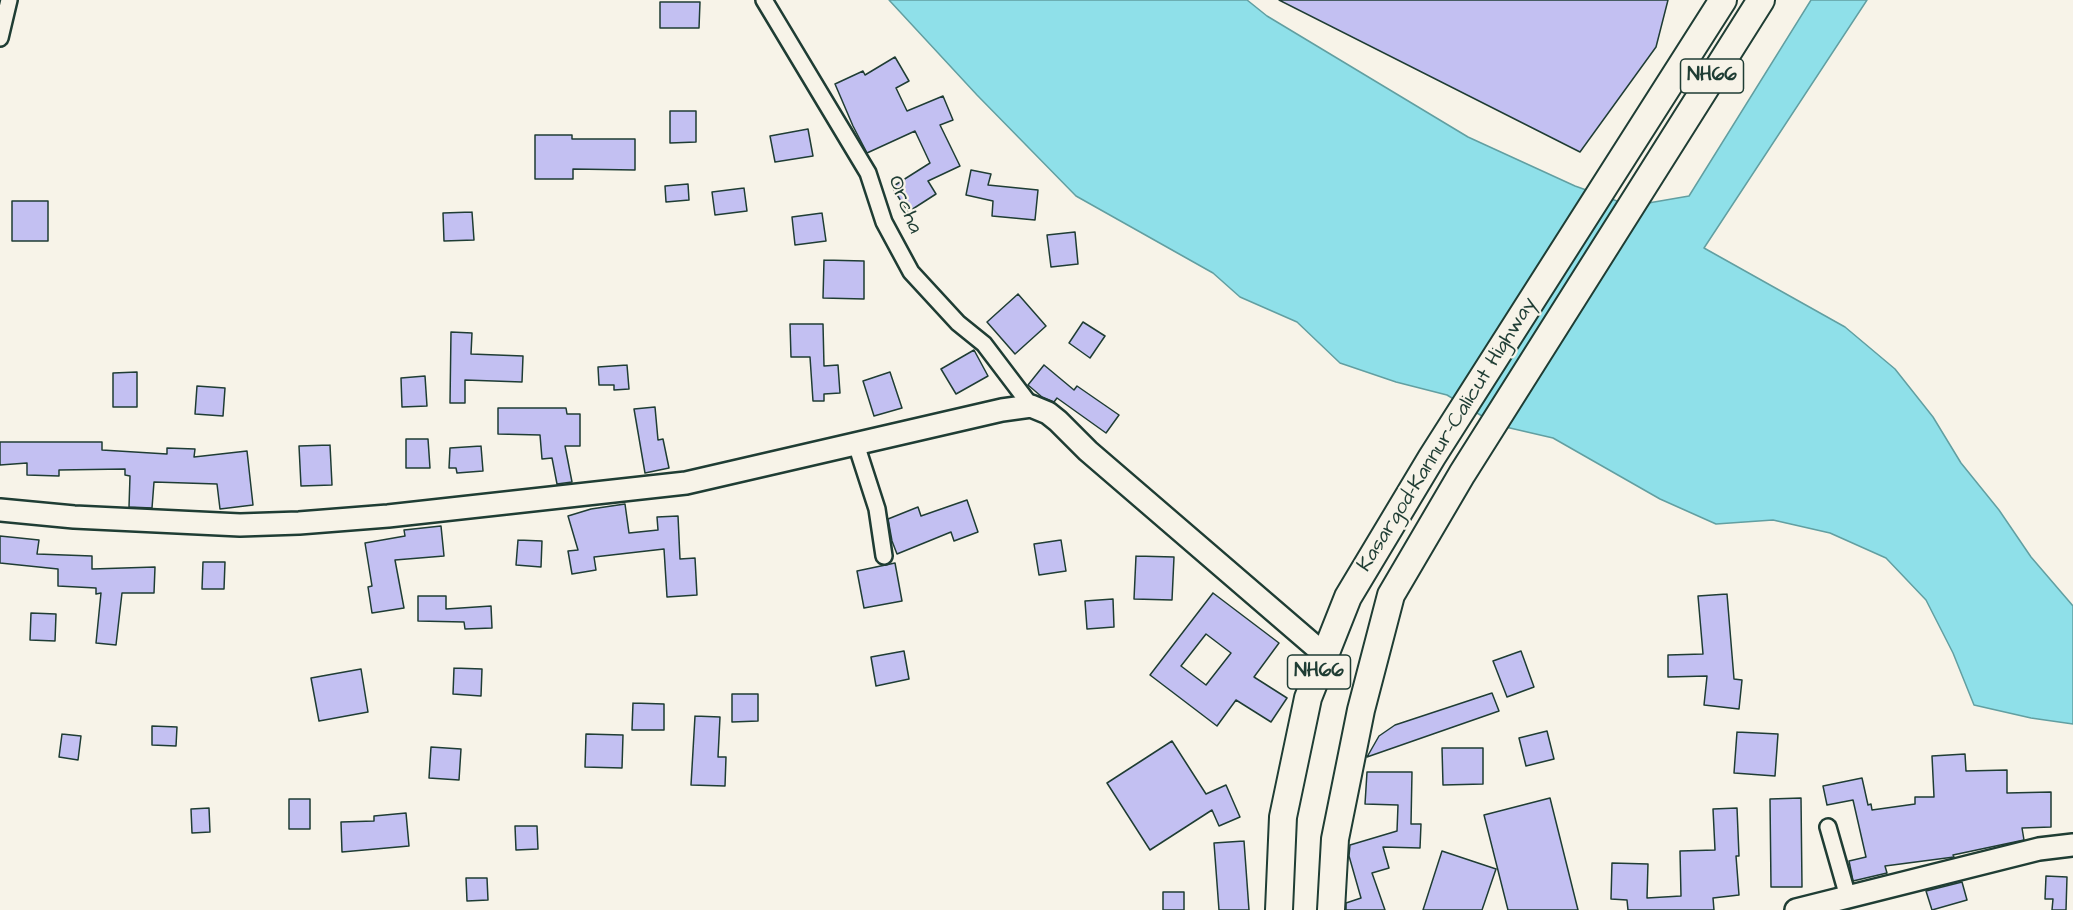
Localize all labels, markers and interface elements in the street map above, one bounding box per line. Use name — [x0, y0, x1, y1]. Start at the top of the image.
road number: NH66 — [1680, 59, 1744, 93]
street label: Orcha — [881, 172, 927, 238]
street label: Kasargod-Kannur-Calicut Highway — [1353, 293, 1543, 577]
road number: NH66 — [1288, 655, 1350, 689]

